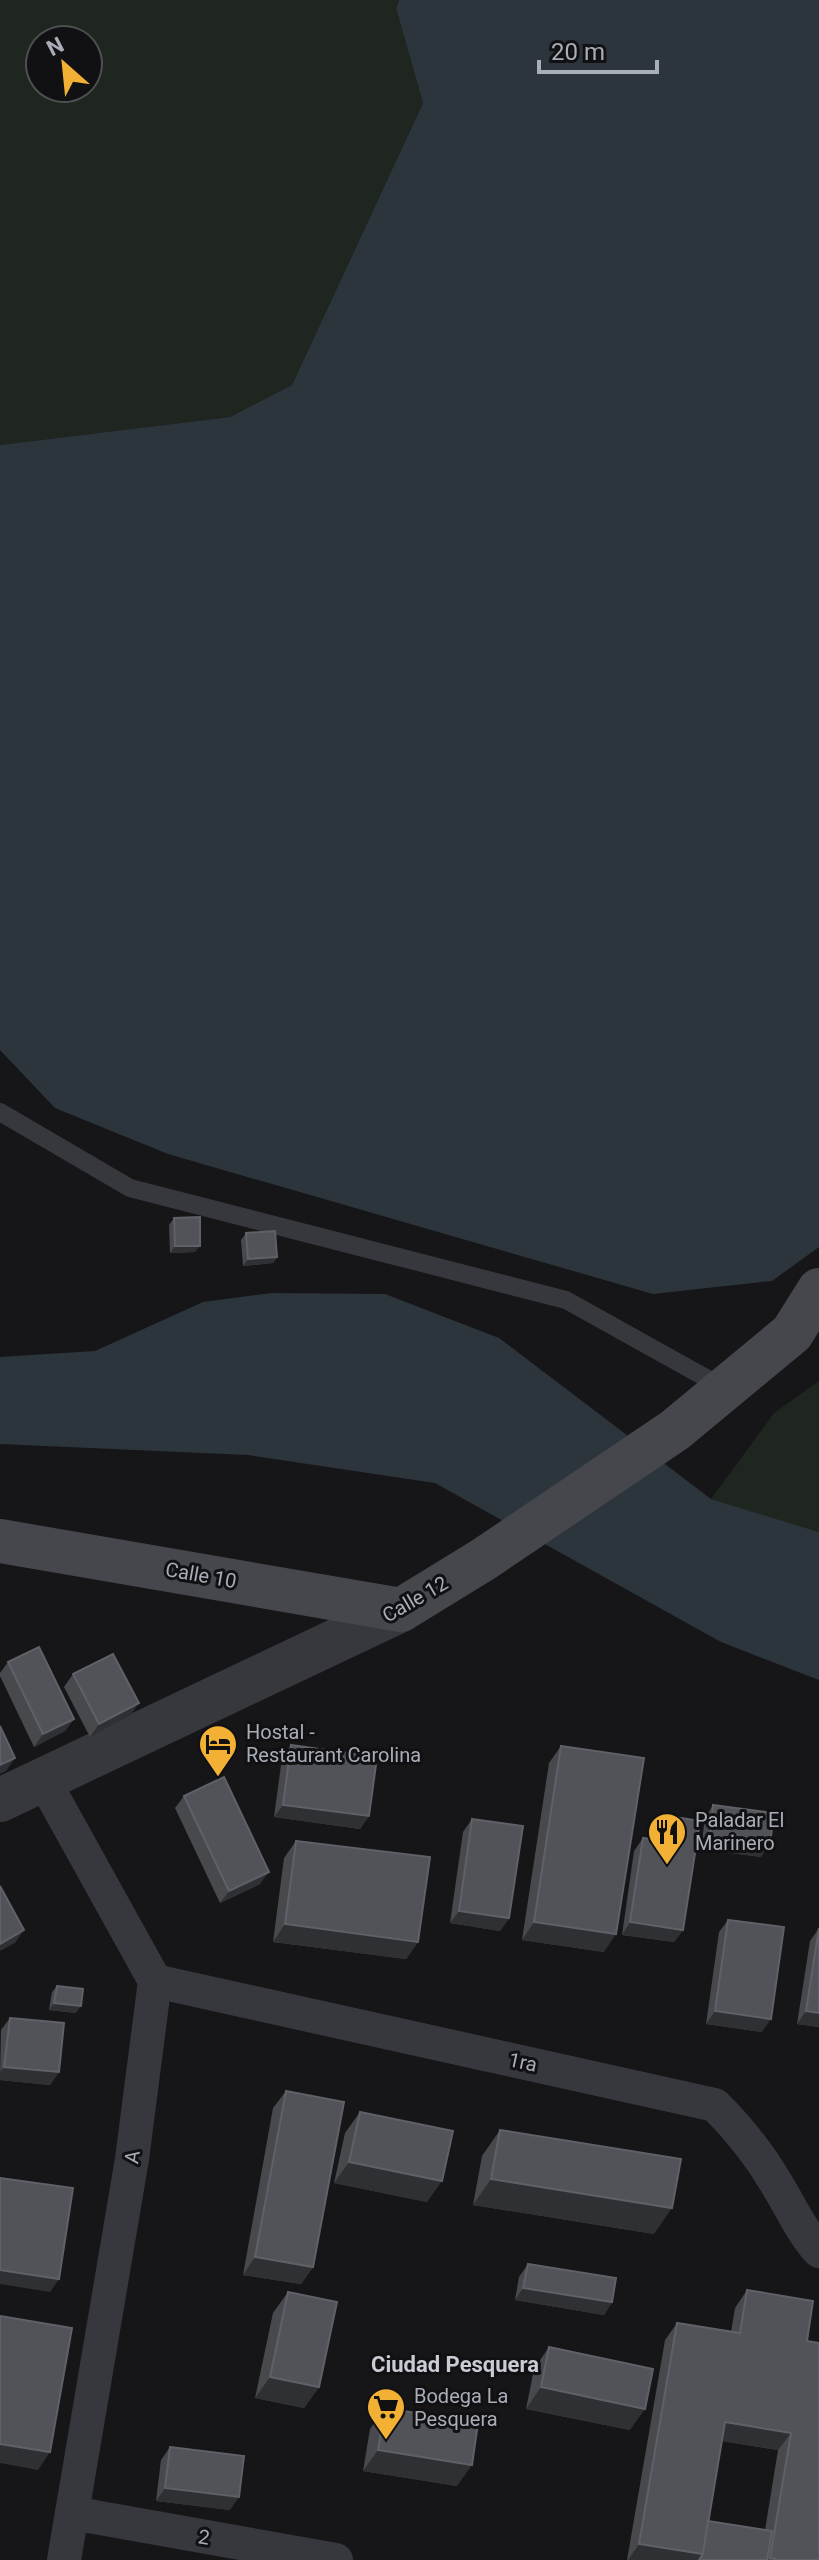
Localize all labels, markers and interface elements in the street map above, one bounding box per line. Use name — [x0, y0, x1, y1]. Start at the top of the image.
north arrow — [24, 24, 104, 104]
scale bar — [539, 24, 657, 74]
text: N — [43, 32, 68, 61]
text: 20 m — [551, 38, 605, 66]
street label: Calle 10 — [164, 1557, 238, 1593]
street label: Calle 12 — [378, 1571, 452, 1627]
place label: Hostal - Restaurant Carolina — [246, 1720, 421, 1767]
hotel icon: Hostal - Restaurant Carolina — [197, 1723, 239, 1778]
place label: Paladar El Marinero — [695, 1808, 784, 1855]
restaurant icon: Paladar El Marinero — [646, 1811, 688, 1866]
street label: 1ra — [507, 2047, 539, 2077]
street label: A — [119, 2149, 145, 2165]
district label: Ciudad Pesquera — [371, 2352, 539, 2377]
place label: Bodega La Pesquera — [414, 2384, 508, 2431]
supermarket icon: Bodega La Pesquera — [365, 2386, 407, 2441]
street label: 2 — [196, 2524, 212, 2550]

